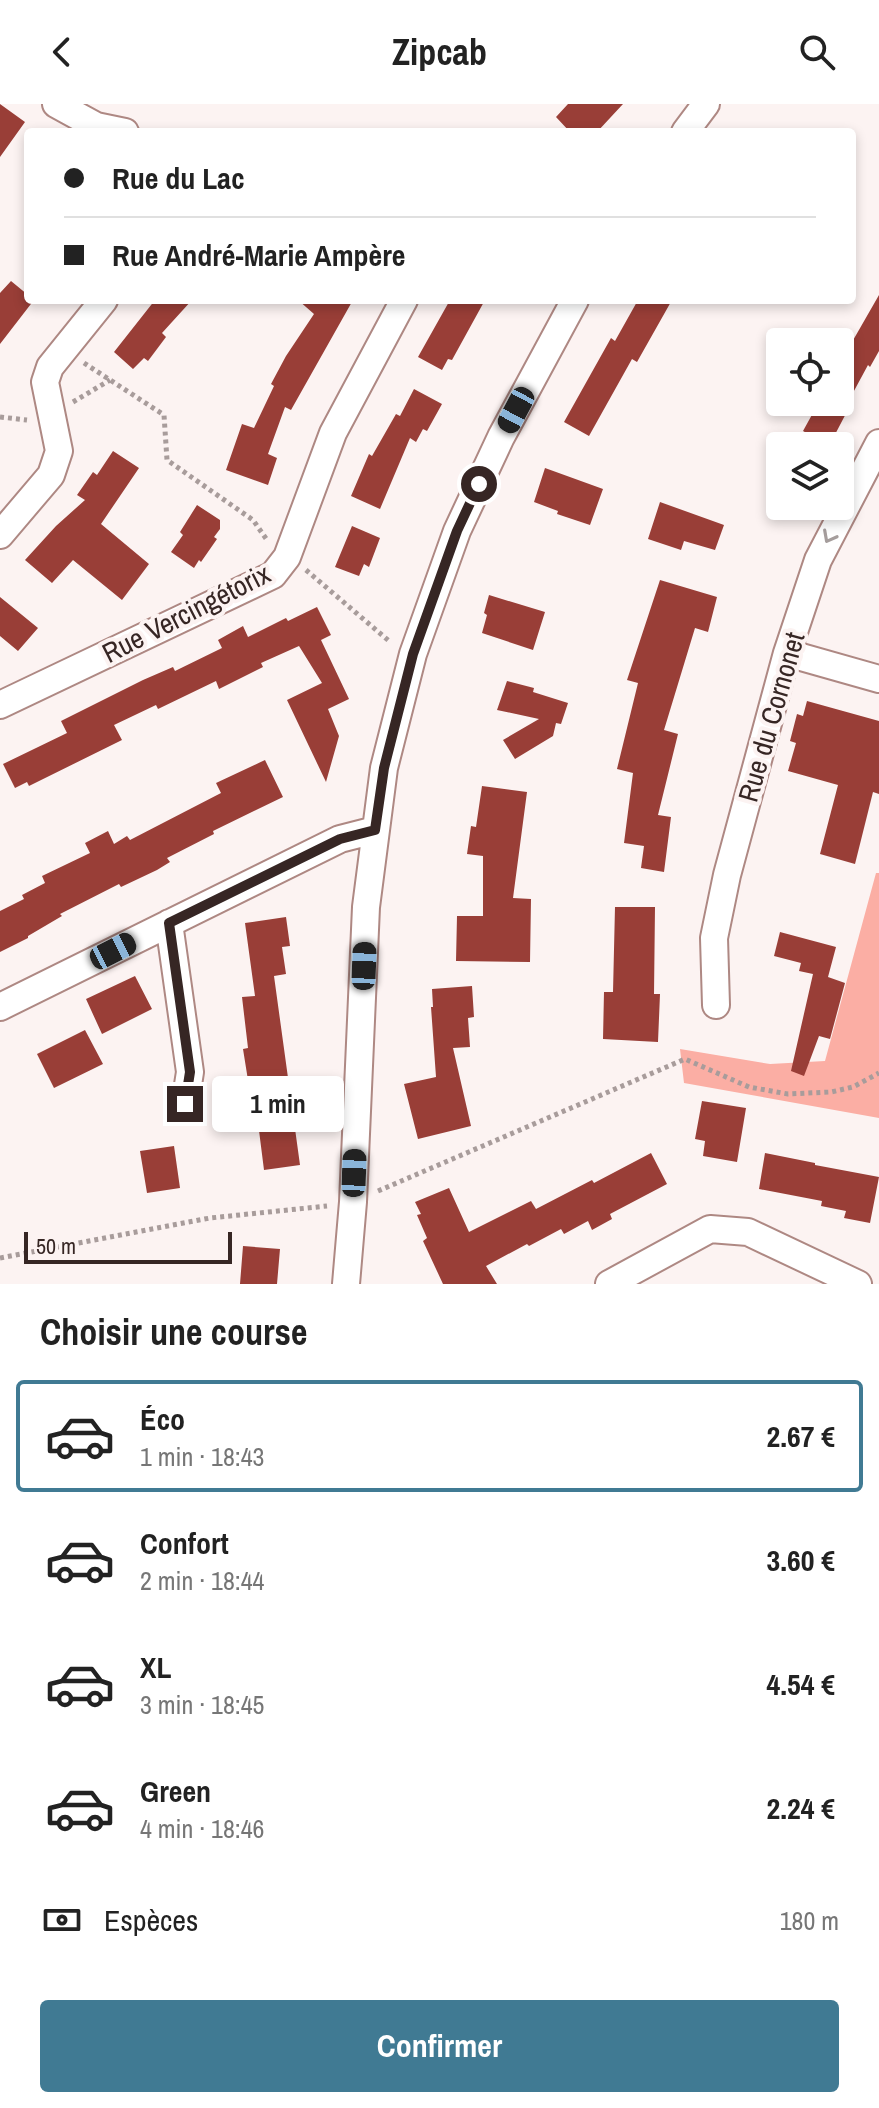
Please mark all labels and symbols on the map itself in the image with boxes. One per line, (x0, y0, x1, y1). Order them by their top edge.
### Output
car (494, 383, 538, 437)
route start (461, 466, 497, 502)
one-way arrow (824, 529, 839, 543)
street label: Rue Vercingétorix (95, 554, 277, 672)
street label: Rue du Cornonet (729, 628, 813, 806)
car (86, 929, 140, 973)
car (351, 942, 377, 990)
callout: 1 min (213, 1076, 345, 1132)
route end (167, 1086, 203, 1122)
car (341, 1149, 367, 1197)
scale bar (24, 1228, 232, 1264)

